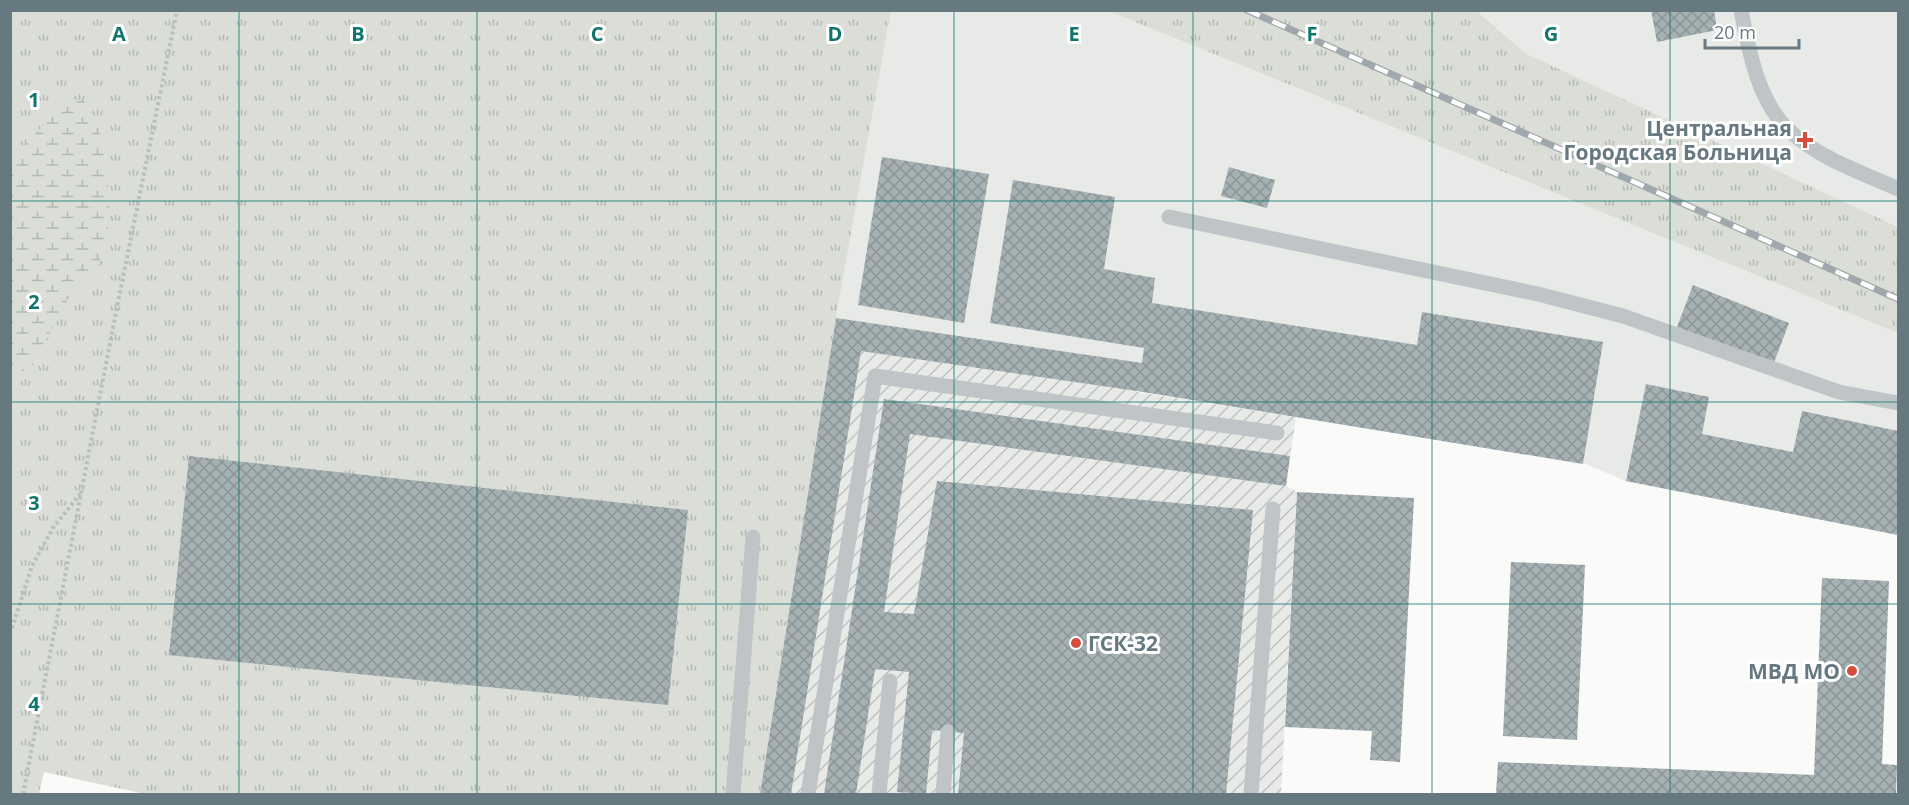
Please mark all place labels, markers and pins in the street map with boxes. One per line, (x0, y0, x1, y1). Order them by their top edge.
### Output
place label: Центральная Городская Больница (1564, 114, 1792, 166)
marker: Центральная Городская Больница (1796, 131, 1814, 149)
place label: ГСК-32 (1088, 629, 1158, 657)
marker: ГСК-32 (1069, 636, 1083, 650)
place label: МВД МО (1748, 657, 1840, 685)
marker: МВД МО (1845, 664, 1859, 678)

